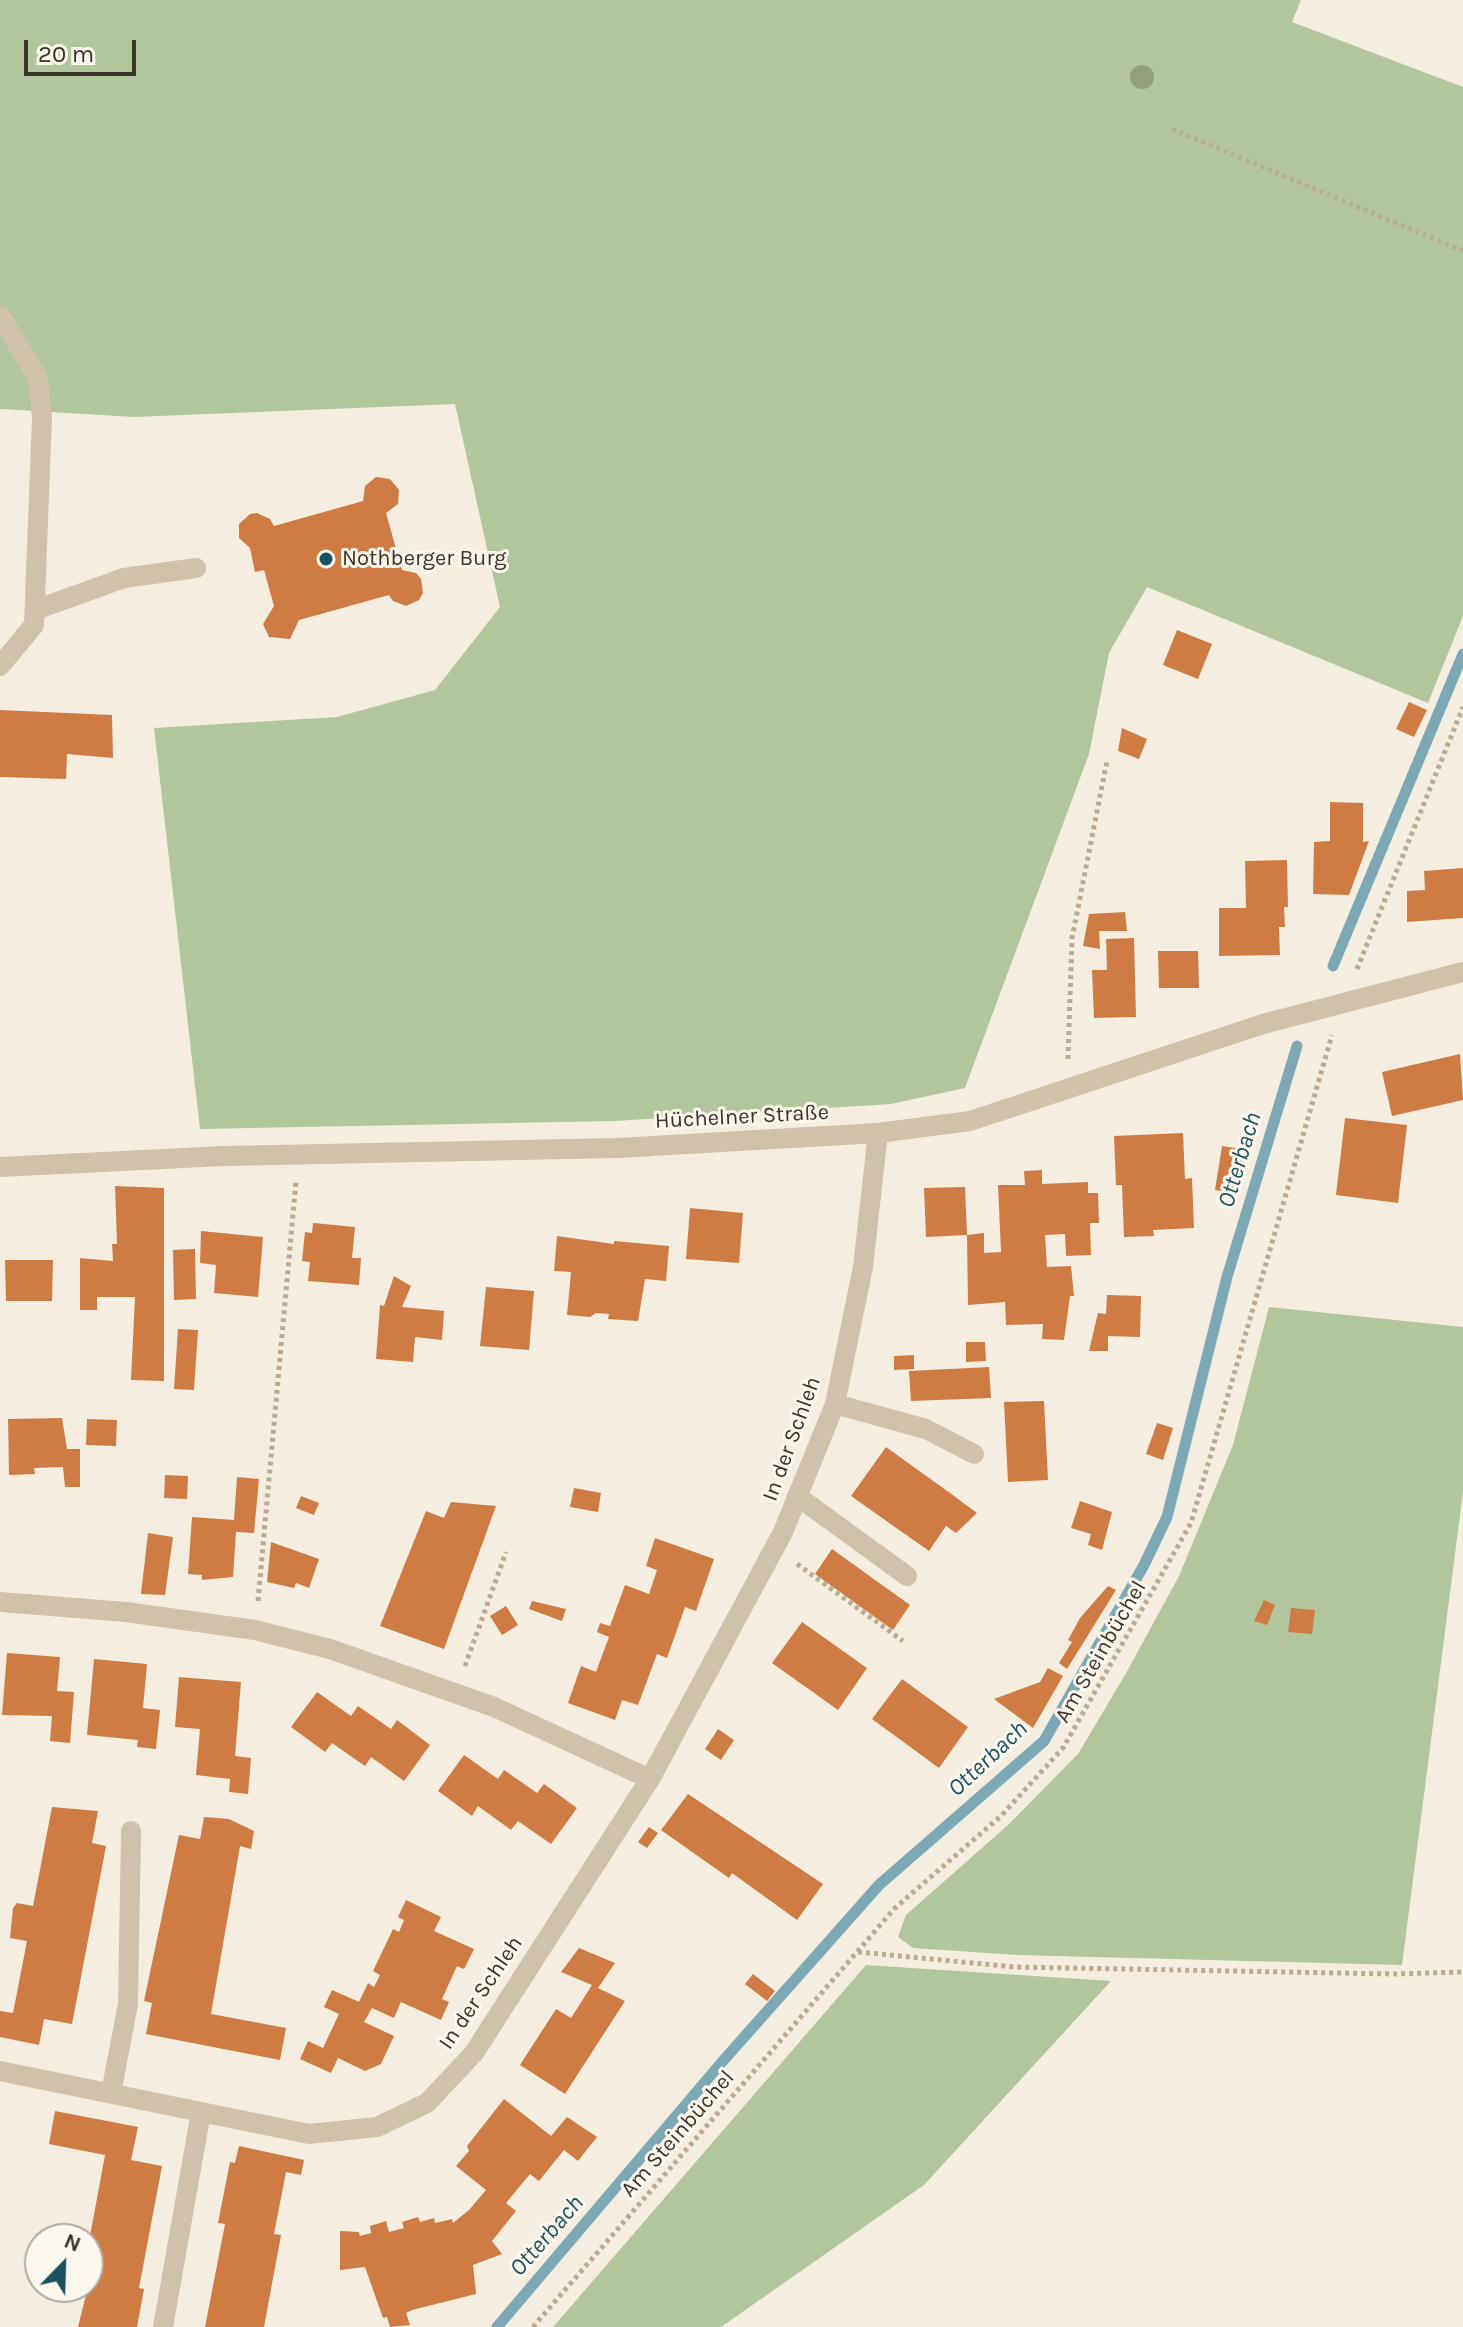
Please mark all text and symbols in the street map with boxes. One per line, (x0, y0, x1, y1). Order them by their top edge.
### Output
scale bar (28, 24, 140, 74)
text: 20 m (38, 40, 94, 68)
place label: Nothberger Burg (342, 546, 506, 572)
marker: Nothberger Burg (317, 550, 335, 568)
street label: Hüchelner Straße (654, 1099, 830, 1135)
water label: Otterbach (1212, 1109, 1268, 1211)
street label: In der Schleh (757, 1373, 827, 1505)
street label: Am Steinbüchel (1050, 1576, 1152, 1728)
water label: Otterbach (942, 1715, 1034, 1803)
street label: In der Schleh (433, 1931, 529, 2055)
street label: Am Steinbüchel (616, 2065, 740, 2203)
water label: Otterbach (504, 2189, 590, 2283)
north arrow (24, 2223, 104, 2303)
text: N (60, 2228, 85, 2258)

